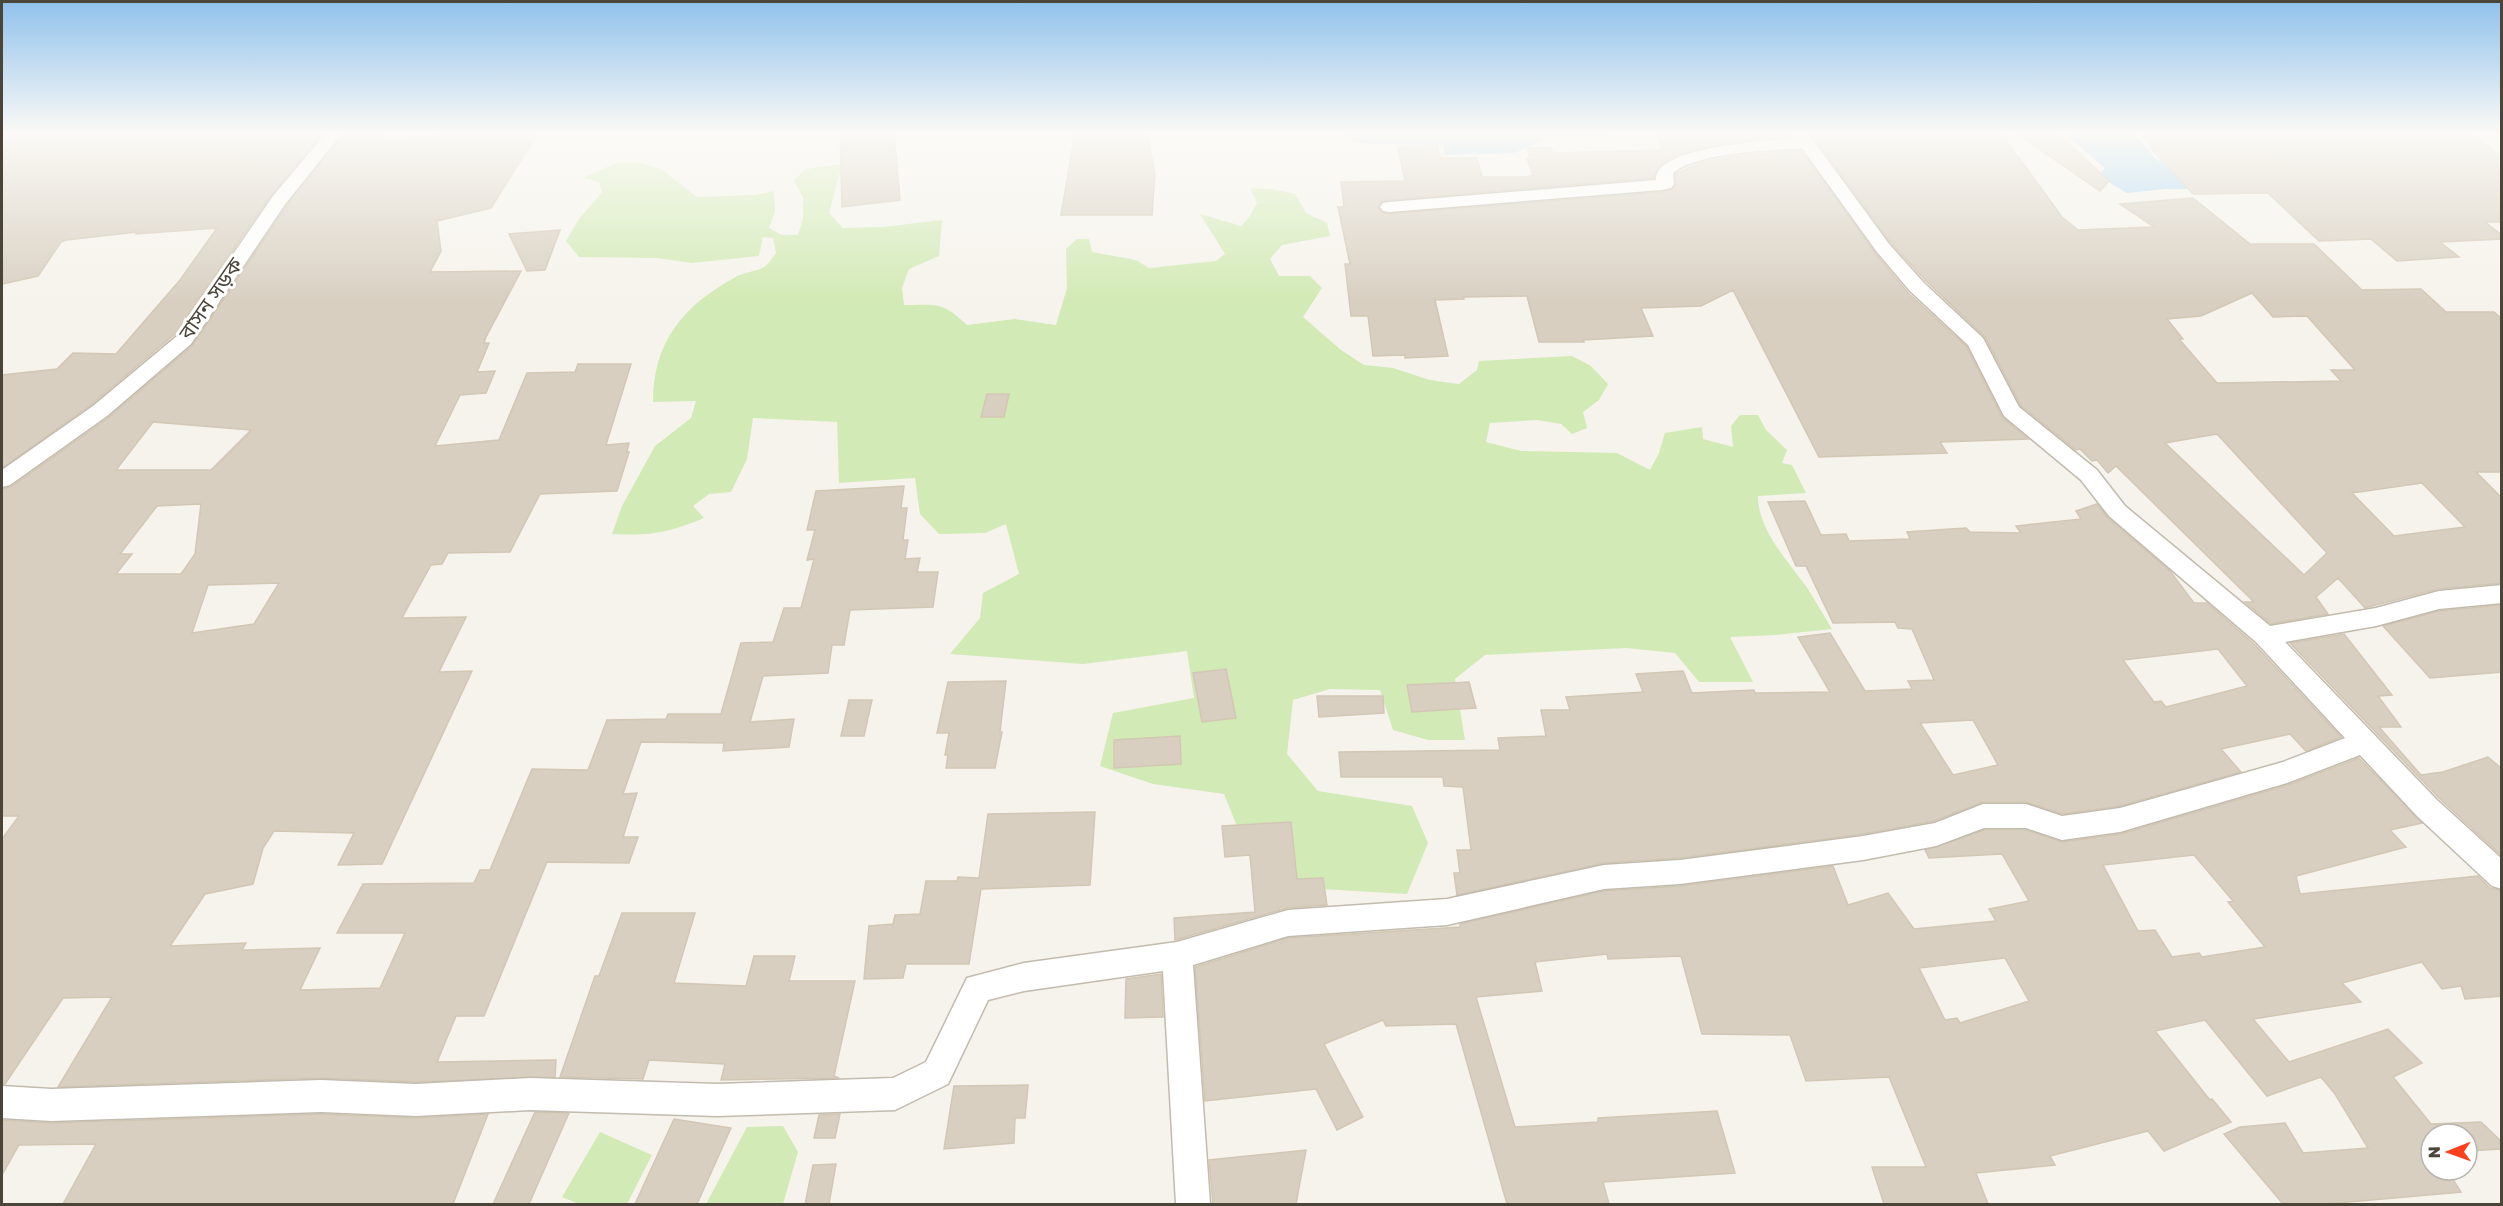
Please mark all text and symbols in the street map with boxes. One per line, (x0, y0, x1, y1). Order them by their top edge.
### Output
street label: বাসন সড়ক (172, 252, 248, 345)
north arrow (2419, 1122, 2479, 1182)
text: N (2424, 1146, 2444, 1159)

